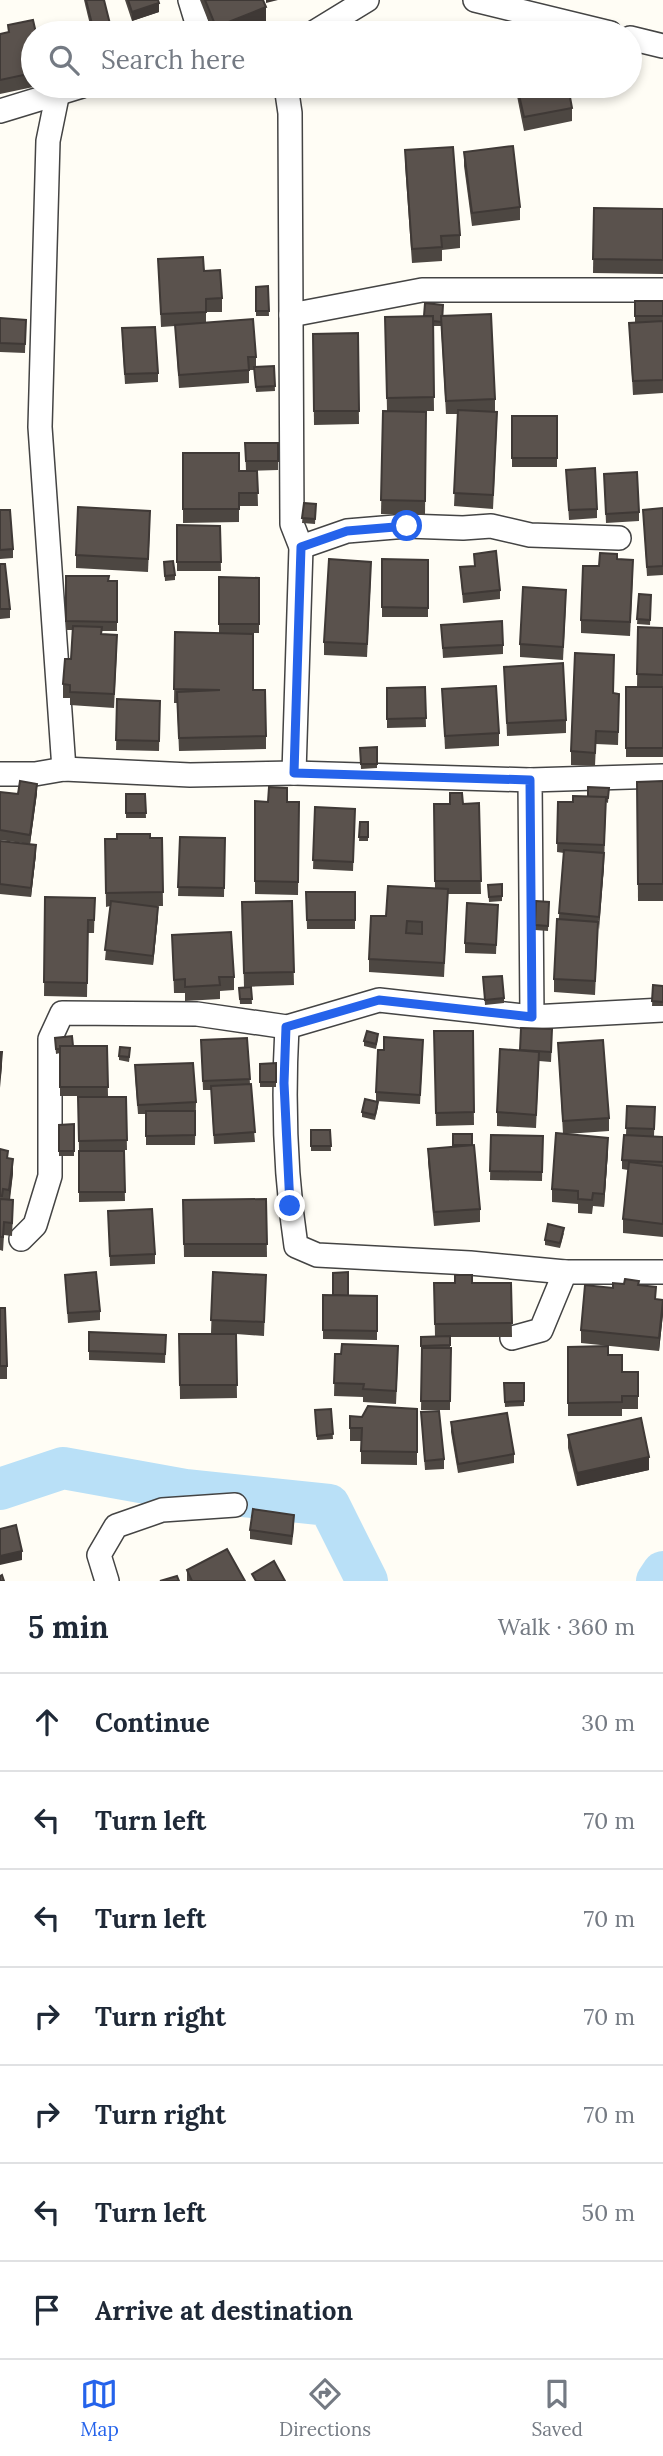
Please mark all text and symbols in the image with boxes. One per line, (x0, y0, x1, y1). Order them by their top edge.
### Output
search box (21, 21, 642, 98)
icon: search (45, 41, 83, 79)
text: Search here (101, 43, 245, 76)
route start (391, 510, 422, 541)
route end (274, 1190, 305, 1221)
text: 5 min (28, 1608, 109, 1646)
text: Walk · 360 m (498, 1612, 635, 1641)
icon: ahead (28, 1703, 66, 1741)
text: Continue (95, 1706, 210, 1739)
text: 30 m (581, 1708, 635, 1737)
icon: left (28, 1801, 66, 1839)
text: Turn left (95, 1804, 206, 1837)
text: 70 m (584, 1806, 635, 1835)
icon: left (28, 1899, 66, 1937)
text: Turn left (95, 1902, 206, 1935)
text: 70 m (584, 1904, 635, 1933)
icon: right (28, 1997, 66, 2035)
text: Turn right (95, 2000, 226, 2033)
text: 70 m (584, 2002, 635, 2031)
icon: right (28, 2095, 66, 2133)
text: Turn right (95, 2098, 226, 2131)
text: 70 m (584, 2100, 635, 2129)
icon: left (28, 2193, 66, 2231)
text: Turn left (95, 2196, 206, 2229)
text: 50 m (582, 2198, 635, 2227)
icon: arrive (28, 2291, 66, 2329)
text: Arrive at destination (95, 2294, 353, 2327)
tab: Map (80, 2375, 119, 2441)
tab: Directions (279, 2375, 371, 2441)
tab: Saved (531, 2375, 583, 2441)

